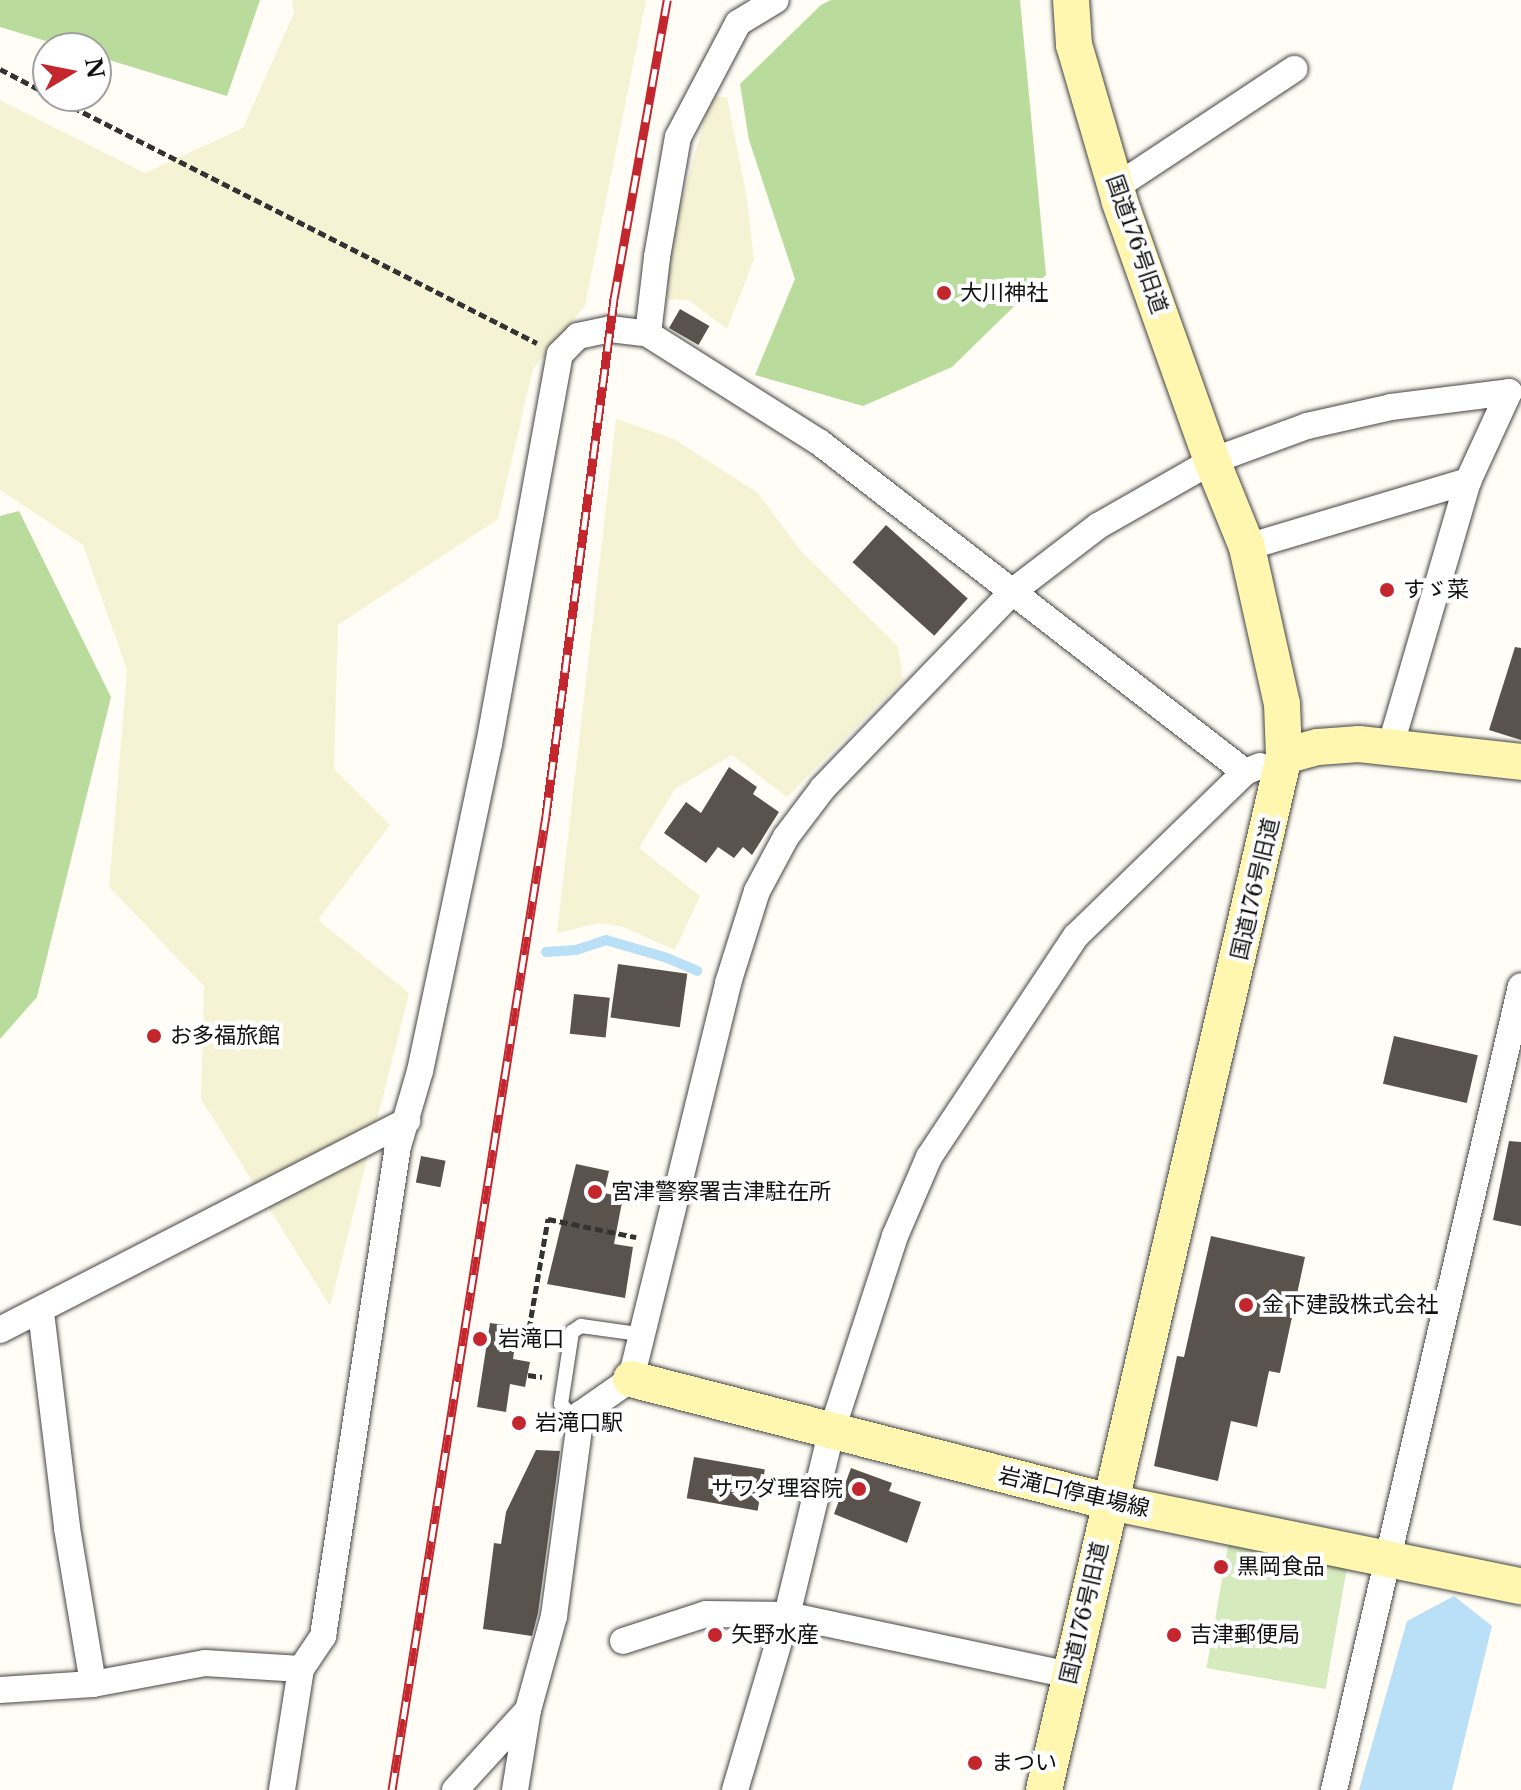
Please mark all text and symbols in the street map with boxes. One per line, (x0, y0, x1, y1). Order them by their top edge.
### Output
north arrow (32, 32, 112, 112)
text: N (79, 56, 109, 81)
street label: 国道176号旧道 (1101, 171, 1173, 317)
place label: 大川神社 (960, 280, 1048, 306)
marker: 大川神社 (935, 284, 953, 302)
place label: すゞ菜 (1403, 577, 1469, 603)
marker: すゞ菜 (1378, 581, 1396, 599)
street label: 国道176号旧道 (1226, 815, 1284, 963)
place label: お多福旅館 (170, 1023, 280, 1049)
marker: お多福旅館 (145, 1027, 163, 1045)
place label: 宮津警察署吉津駐在所 (611, 1179, 831, 1205)
marker: 宮津警察署吉津駐在所 (586, 1183, 604, 1201)
place label: 金下建設株式会社 (1262, 1292, 1438, 1318)
marker: 金下建設株式会社 (1237, 1296, 1255, 1314)
place label: 岩滝口 (498, 1326, 564, 1352)
marker: 岩滝口 (469, 1328, 491, 1350)
place label: 岩滝口駅 (535, 1410, 623, 1436)
marker: 岩滝口駅 (510, 1414, 528, 1432)
street label: 岩滝口停車場線 (996, 1462, 1152, 1522)
place label: サワダ理容院 (711, 1476, 843, 1502)
marker: サワダ理容院 (850, 1480, 868, 1498)
street label: 国道176号旧道 (1055, 1539, 1113, 1687)
place label: 黒岡食品 (1237, 1554, 1325, 1580)
marker: 黒岡食品 (1212, 1558, 1230, 1576)
place label: 矢野水産 (731, 1622, 819, 1648)
place label: 吉津郵便局 (1190, 1622, 1300, 1648)
marker: 矢野水産 (706, 1626, 724, 1644)
marker: 吉津郵便局 (1165, 1626, 1183, 1644)
place label: まつい (991, 1750, 1057, 1776)
marker: まつい (966, 1754, 984, 1772)

